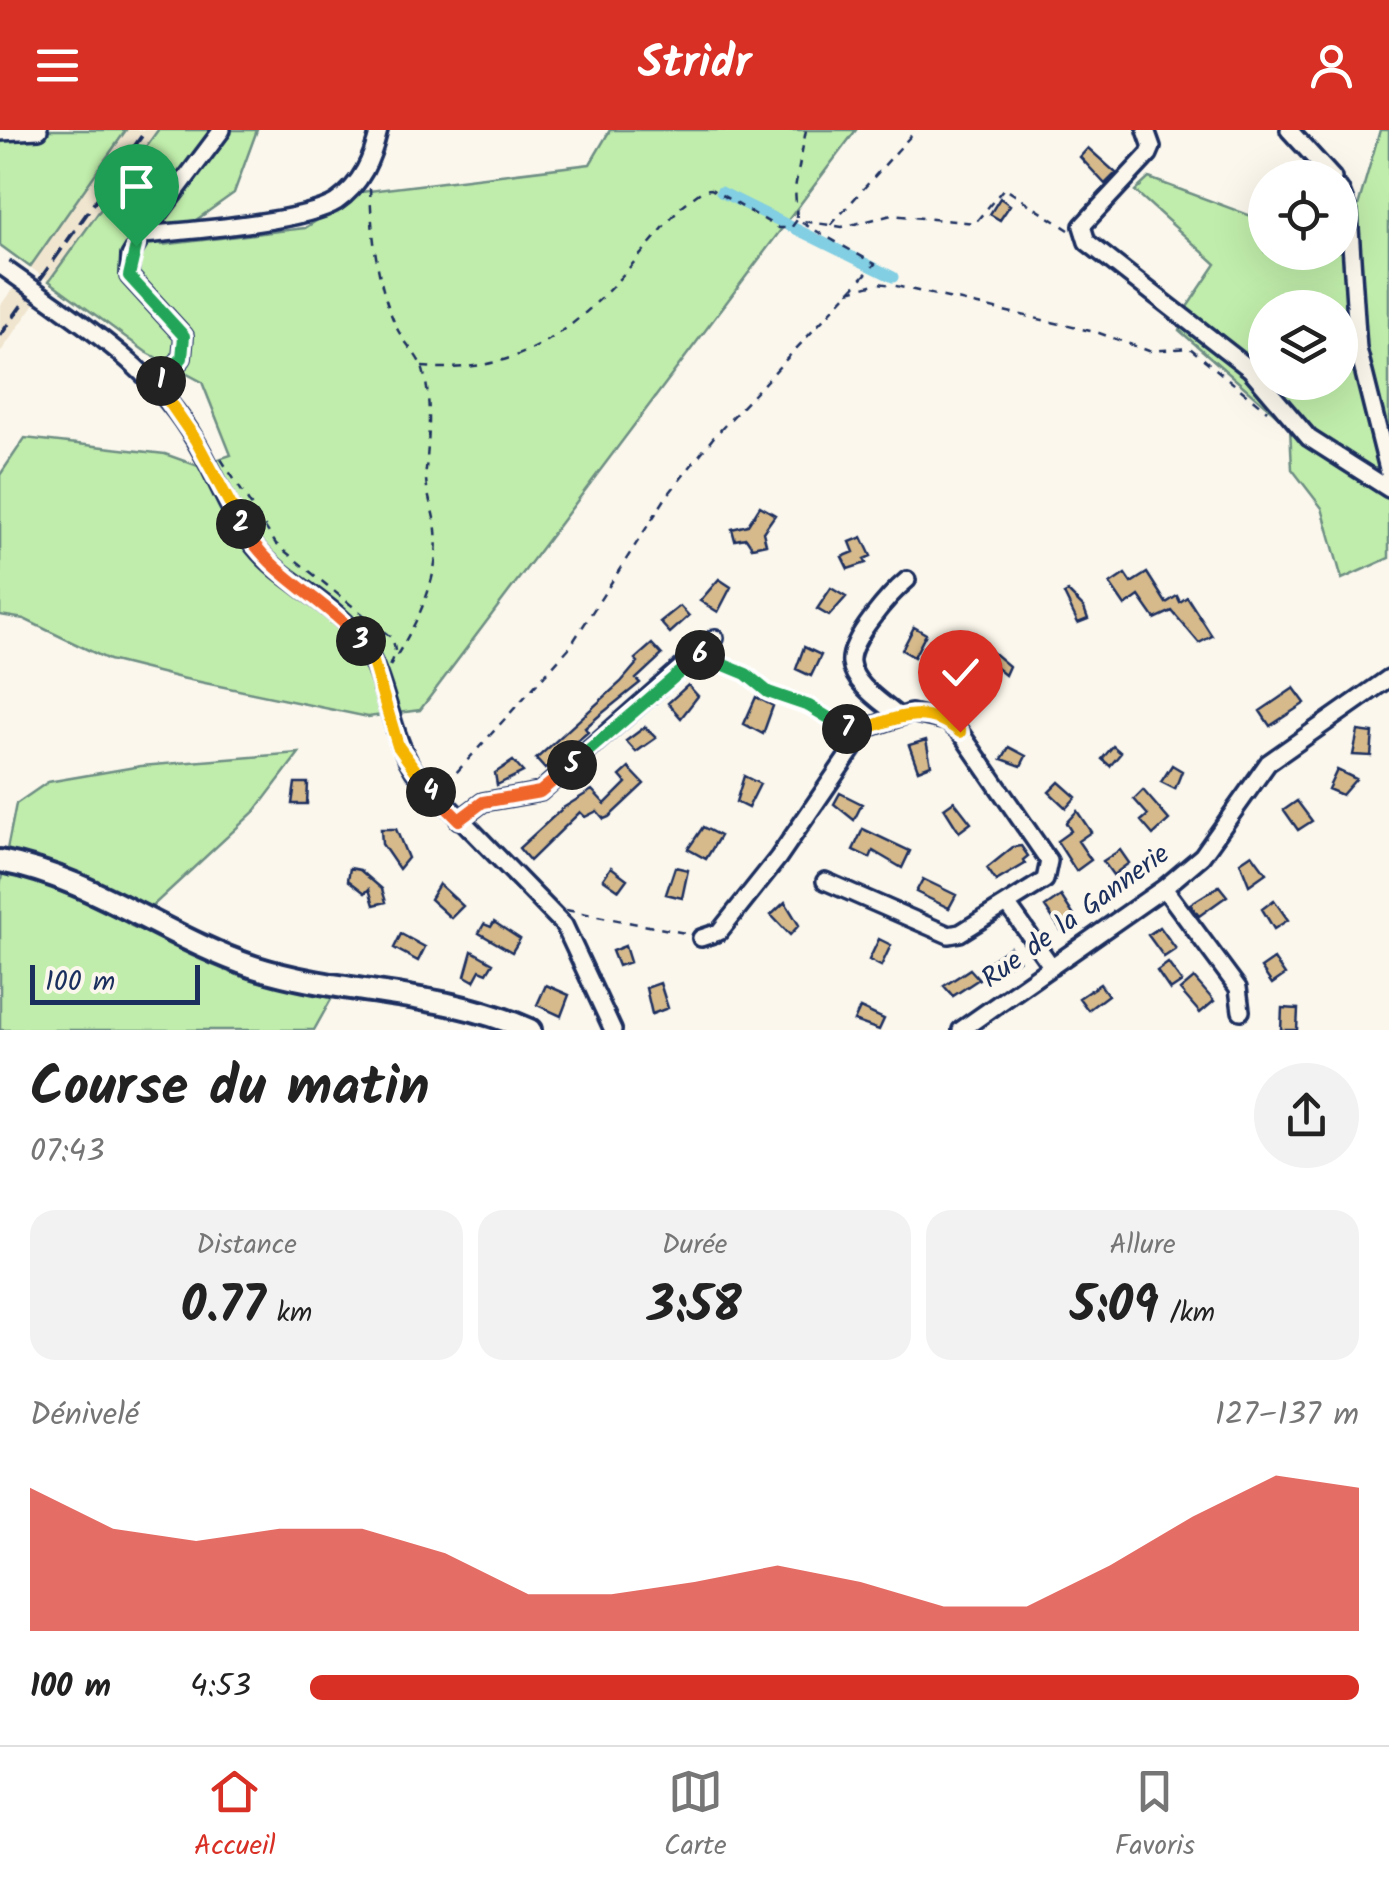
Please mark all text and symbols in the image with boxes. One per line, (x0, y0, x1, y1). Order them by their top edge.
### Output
text: Stridr (638, 29, 751, 101)
icon: menu (30, 38, 85, 93)
icon: person (1304, 38, 1359, 93)
pin (94, 144, 179, 247)
icon: arrive (109, 159, 164, 214)
map controls (1248, 160, 1358, 400)
button: locate (1248, 160, 1358, 270)
button: layers (1248, 290, 1358, 400)
pin: 1 (136, 356, 186, 406)
text: 1 (157, 358, 165, 403)
pin: 2 (216, 499, 266, 549)
text: 2 (233, 501, 249, 546)
pin: 3 (336, 616, 386, 666)
text: 3 (353, 618, 369, 663)
pin: 6 (675, 630, 725, 680)
pin (918, 630, 1003, 733)
text: 6 (692, 632, 708, 677)
icon: check (933, 645, 988, 700)
pin: 7 (822, 704, 872, 754)
text: 7 (840, 706, 854, 751)
pin: 5 (547, 740, 597, 790)
text: 5 (565, 742, 579, 787)
pin: 4 (406, 767, 456, 817)
text: 4 (423, 769, 439, 814)
street label: Rue de la Gannerie (972, 833, 1180, 1001)
scale bar (30, 960, 200, 1004)
text: 100 m (45, 960, 115, 1005)
text: Course du matin (30, 1046, 430, 1133)
button: share (1254, 1063, 1359, 1168)
text: 07:43 (30, 1127, 105, 1178)
text: Distance (196, 1223, 297, 1268)
text: Durée (662, 1223, 727, 1268)
text: Allure (1109, 1223, 1176, 1268)
text: 0.77 (181, 1268, 266, 1348)
text: 3:58 (647, 1268, 742, 1348)
text: 5:09 (1070, 1268, 1159, 1348)
text: km (266, 1291, 312, 1336)
text: /km (1159, 1291, 1215, 1336)
text: Dénivelé (30, 1390, 139, 1441)
text: 127–137 m (1215, 1390, 1359, 1441)
text: 100 m (30, 1662, 111, 1713)
text: 4:53 (190, 1662, 251, 1713)
tab: Accueil (194, 1764, 276, 1869)
tab: Carte (664, 1764, 727, 1869)
tab: Favoris (1115, 1764, 1195, 1869)

